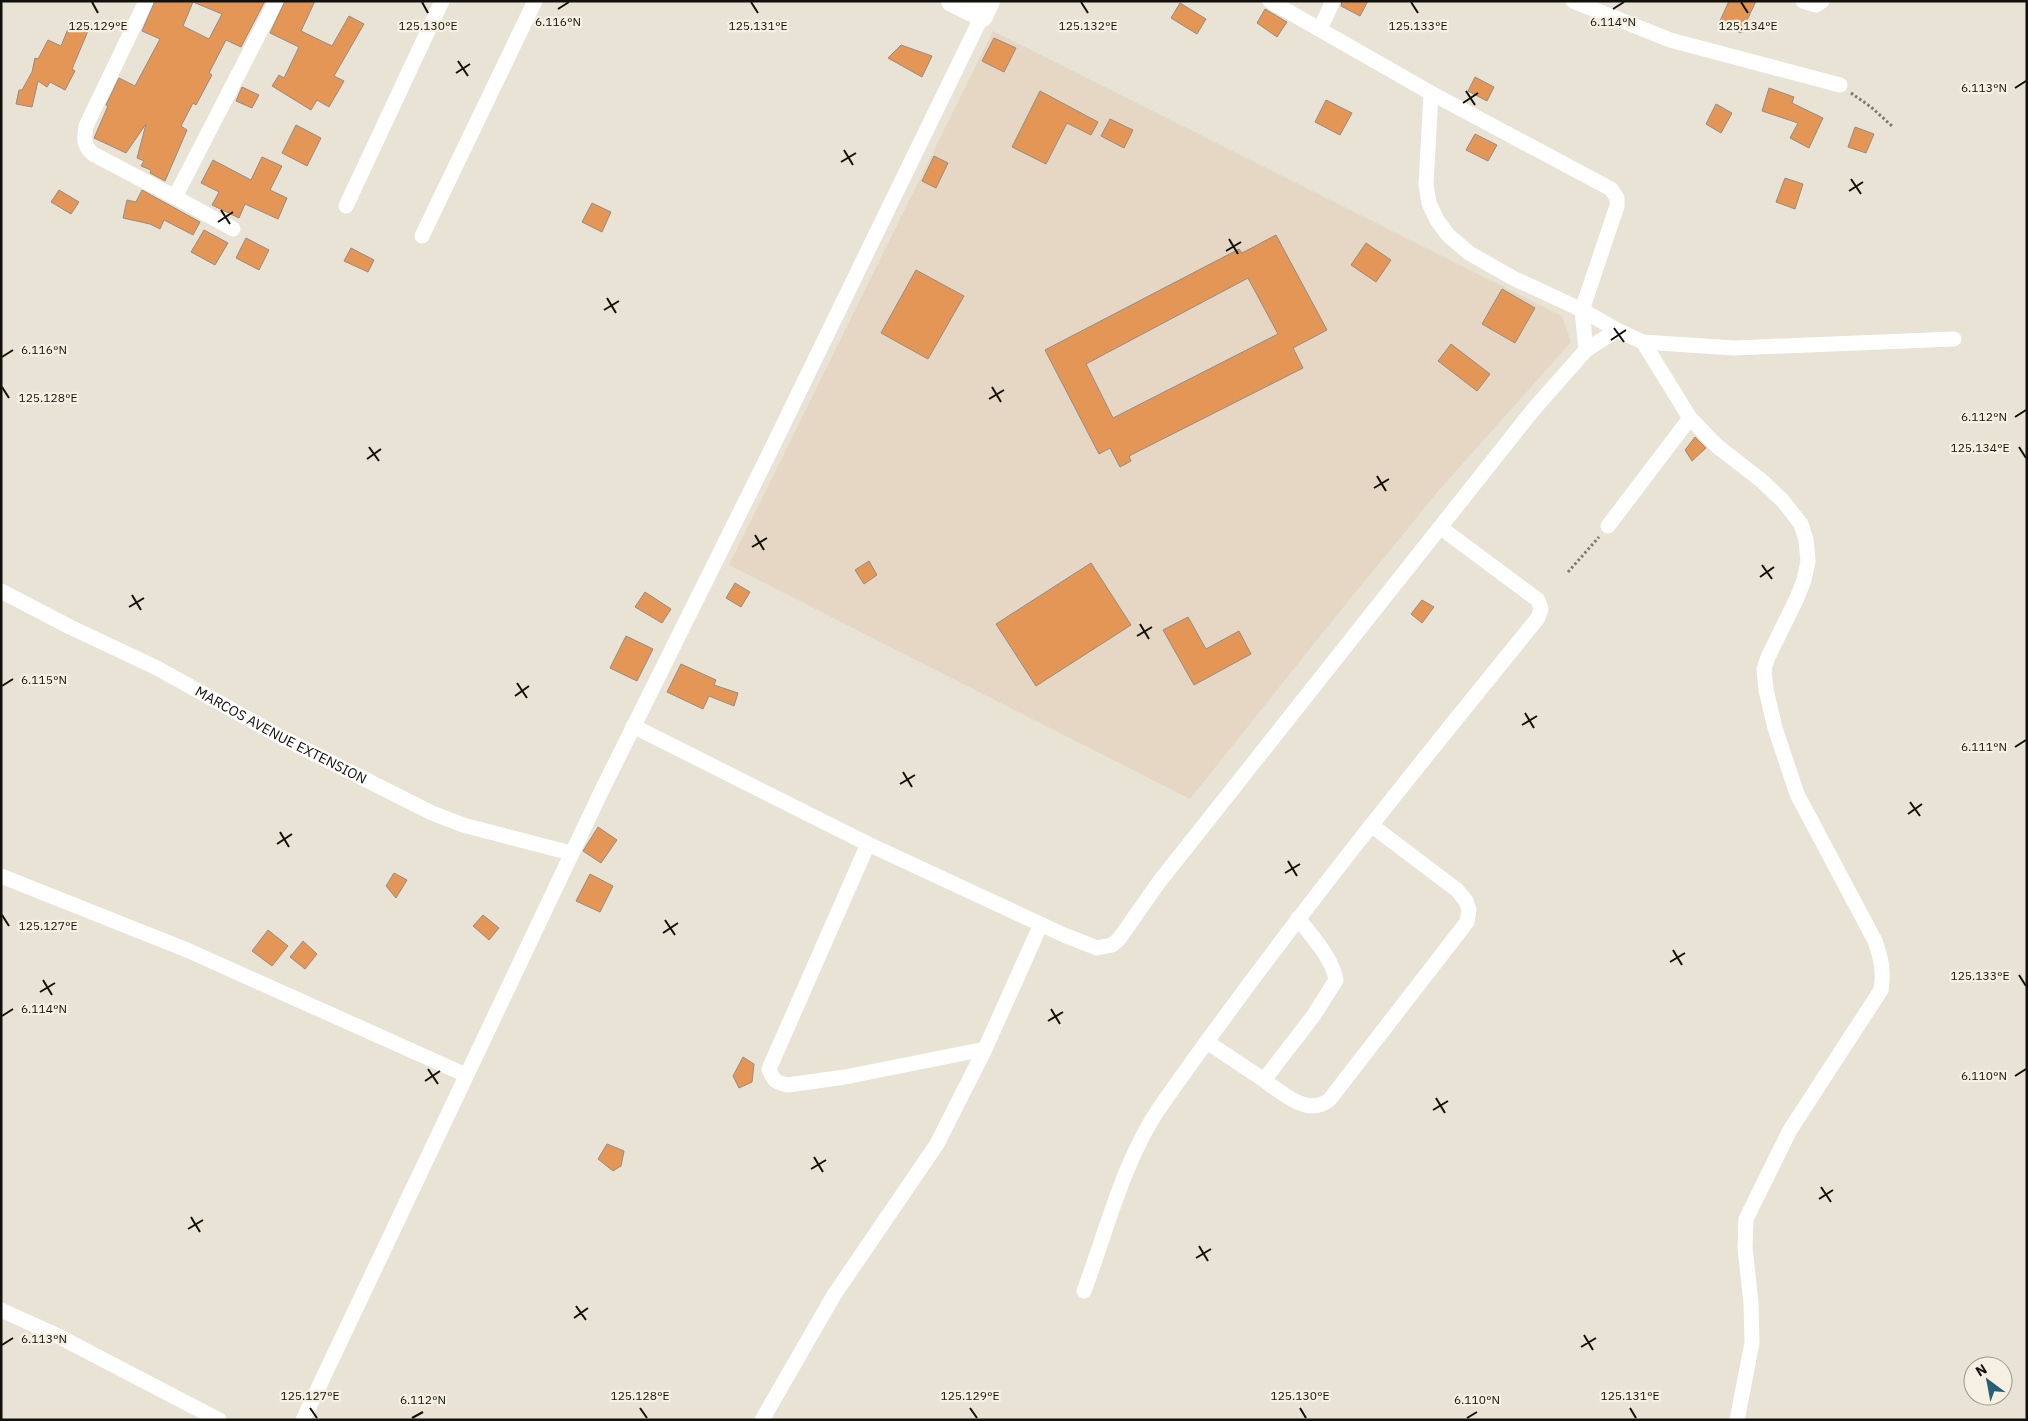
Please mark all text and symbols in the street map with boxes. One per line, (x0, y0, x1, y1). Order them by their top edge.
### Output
text: 6.116°N (535, 14, 581, 29)
text: 6.114°N (1590, 14, 1636, 29)
text: 125.129°E (68, 18, 128, 33)
text: 125.130°E (398, 18, 458, 33)
text: 125.131°E (728, 18, 788, 33)
text: 125.132°E (1058, 18, 1118, 33)
text: 125.133°E (1388, 18, 1448, 33)
text: 125.134°E (1718, 18, 1778, 33)
text: 6.113°N (1961, 80, 2007, 95)
text: 6.116°N (21, 342, 67, 357)
text: 125.128°E (18, 390, 78, 405)
text: 6.112°N (1961, 409, 2007, 424)
text: 125.134°E (1950, 440, 2010, 455)
text: 6.115°N (21, 672, 67, 687)
street label: MARCOS AVENUE EXTENSION (192, 682, 370, 788)
text: 6.111°N (1961, 739, 2007, 754)
text: 125.127°E (18, 918, 78, 933)
text: 125.133°E (1950, 968, 2010, 983)
text: 6.114°N (21, 1001, 67, 1016)
text: 6.110°N (1961, 1068, 2007, 1083)
text: 6.113°N (21, 1331, 67, 1346)
north arrow (1963, 1356, 2013, 1406)
text: N (1972, 1360, 1990, 1380)
text: 125.127°E (280, 1388, 340, 1403)
text: 125.128°E (610, 1388, 670, 1403)
text: 125.129°E (940, 1388, 1000, 1403)
text: 125.130°E (1270, 1388, 1330, 1403)
text: 125.131°E (1600, 1388, 1660, 1403)
text: 6.112°N (400, 1392, 446, 1407)
text: 6.110°N (1454, 1392, 1500, 1407)

